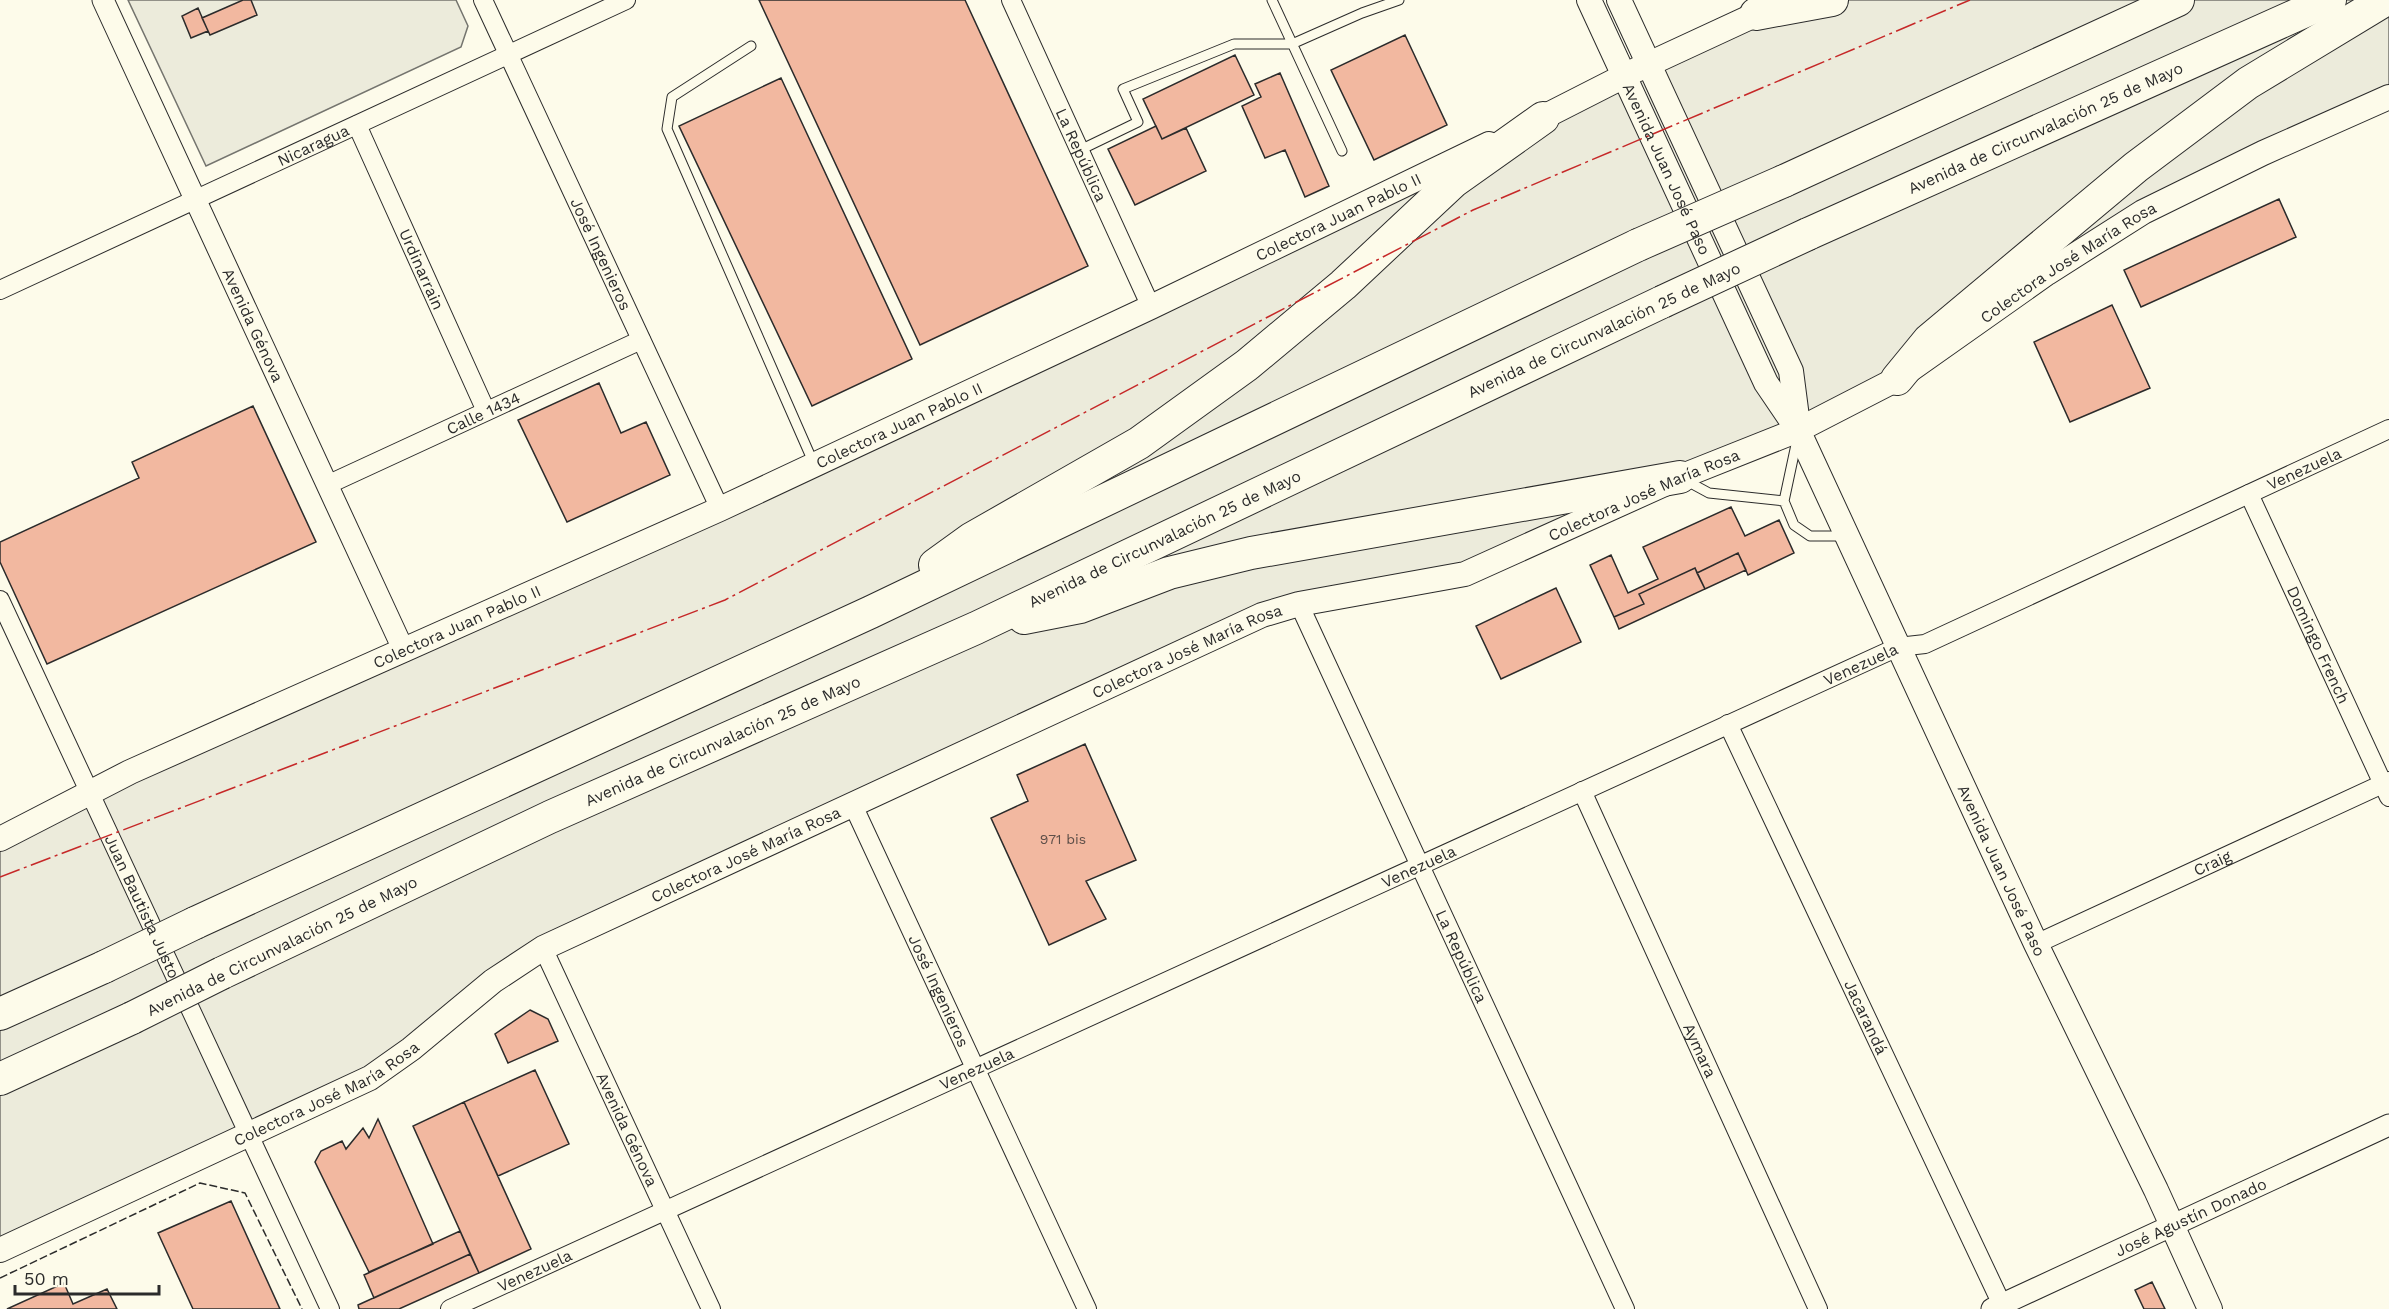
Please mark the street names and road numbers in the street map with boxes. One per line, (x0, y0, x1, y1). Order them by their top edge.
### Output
street label: Avenida de Circunvalación 25 de Mayo (1905, 58, 2186, 197)
street label: Avenida Juan José Paso (1619, 80, 1715, 258)
street label: La República (1052, 105, 1111, 204)
street label: Nicaragua (274, 120, 352, 170)
street label: Colectora Juan Pablo II (1252, 169, 1424, 265)
street label: José Ingenieros (567, 195, 635, 313)
street label: Colectora José María Rosa (1976, 198, 2159, 327)
street label: Urdinarrain (395, 226, 448, 313)
street label: Avenida de Circunvalación 25 de Mayo (1465, 258, 1743, 402)
street label: Avenida Génova (219, 265, 288, 385)
street label: Colectora Juan Pablo II (813, 378, 985, 472)
street label: Calle 1434 (443, 388, 523, 438)
street label: Venezuela (2264, 443, 2344, 494)
street label: Colectora José María Rosa (1545, 445, 1742, 545)
street label: Avenida de Circunvalación 25 de Mayo (1025, 466, 1304, 611)
street label: Colectora Juan Pablo II (370, 581, 544, 672)
street label: Domingo French (2283, 583, 2354, 707)
street label: Colectora José María Rosa (1089, 600, 1284, 702)
street label: Venezuela (1820, 639, 1901, 689)
street label: Avenida de Circunvalación 25 de Mayo (582, 671, 863, 810)
street label: Avenida Juan José Paso (1954, 781, 2050, 959)
street label: Colectora José María Rosa (648, 802, 844, 906)
street label: Juan Bautista Justo (101, 832, 184, 981)
street label: Venezuela (1378, 841, 1459, 891)
street label: Craig (2190, 846, 2234, 880)
street label: Avenida de Circunvalación 25 de Mayo (144, 872, 420, 1020)
street label: La República (1432, 907, 1492, 1006)
street label: José Ingenieros (905, 932, 973, 1050)
street label: Jacarandá (1841, 977, 1892, 1057)
street label: Aymara (1680, 1020, 1721, 1081)
street label: Colectora José María Rosa (230, 1037, 423, 1150)
street label: Venezuela (936, 1043, 1017, 1093)
street label: Avenida Génova (593, 1069, 662, 1189)
street label: José Agustín Donado (2112, 1174, 2269, 1260)
street label: Venezuela (494, 1245, 575, 1296)

